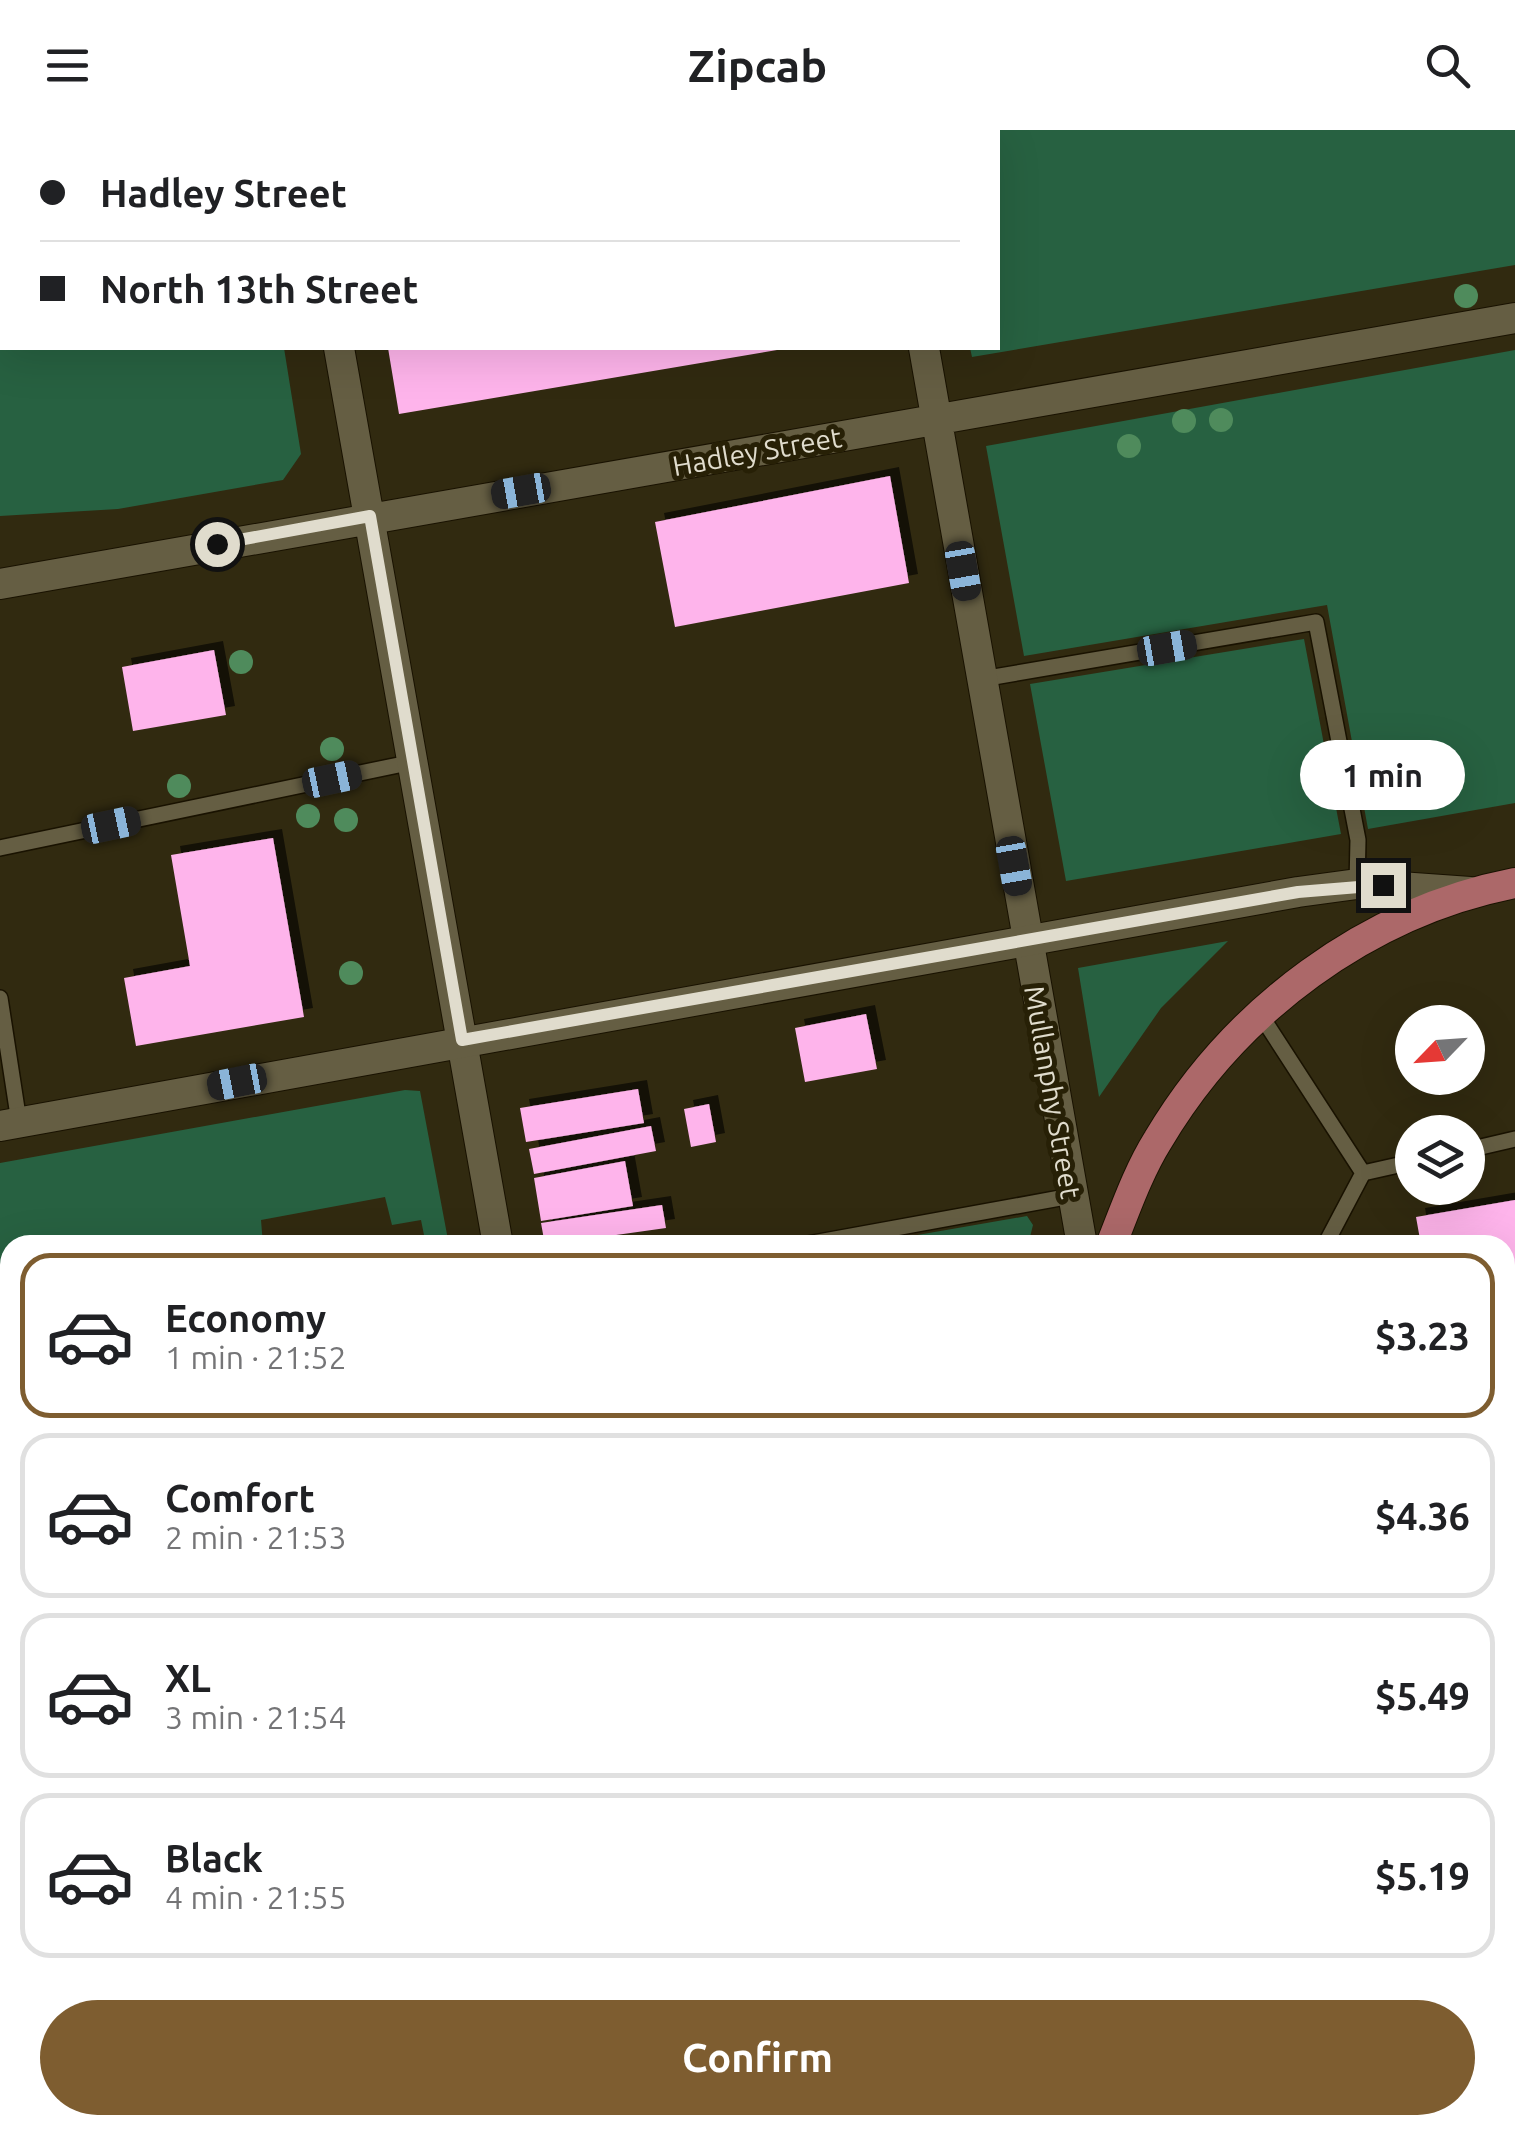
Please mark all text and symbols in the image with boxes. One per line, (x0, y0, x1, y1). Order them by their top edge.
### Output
icon: menu (40, 38, 95, 93)
icon: search (1420, 38, 1475, 93)
text: Zipcab (688, 40, 827, 91)
text: Hadley Street (100, 172, 347, 214)
text: North 13th Street (100, 268, 418, 310)
street label: Hadley Street (670, 421, 844, 481)
car (489, 471, 553, 511)
route start (195, 522, 240, 567)
car (943, 539, 983, 603)
car (1135, 628, 1199, 668)
callout: 1 min (1300, 740, 1466, 810)
text: 1 min (1342, 757, 1423, 793)
car (300, 758, 364, 800)
car (79, 804, 143, 846)
car (994, 834, 1034, 898)
route end (1361, 863, 1406, 908)
street label: Mullanphy Street (1019, 983, 1087, 1201)
north arrow (1395, 1005, 1485, 1095)
map controls (1395, 1005, 1485, 1205)
car (205, 1062, 269, 1102)
button: layers (1395, 1115, 1485, 1205)
icon: car (45, 1291, 135, 1381)
text: Economy (165, 1297, 326, 1339)
text: $3.23 (1375, 1315, 1470, 1357)
text: 1 min · 21:52 (165, 1339, 347, 1375)
icon: car (45, 1471, 135, 1561)
text: Comfort (165, 1477, 315, 1519)
text: $4.36 (1375, 1495, 1470, 1537)
text: 2 min · 21:53 (165, 1519, 347, 1555)
icon: car (45, 1651, 135, 1741)
text: XL (165, 1657, 211, 1699)
text: $5.49 (1375, 1675, 1470, 1717)
text: 3 min · 21:54 (165, 1699, 347, 1735)
icon: car (45, 1831, 135, 1921)
text: Black (165, 1837, 263, 1879)
text: $5.19 (1375, 1855, 1470, 1897)
text: 4 min · 21:55 (165, 1879, 347, 1915)
button: Confirm (40, 2000, 1475, 2115)

